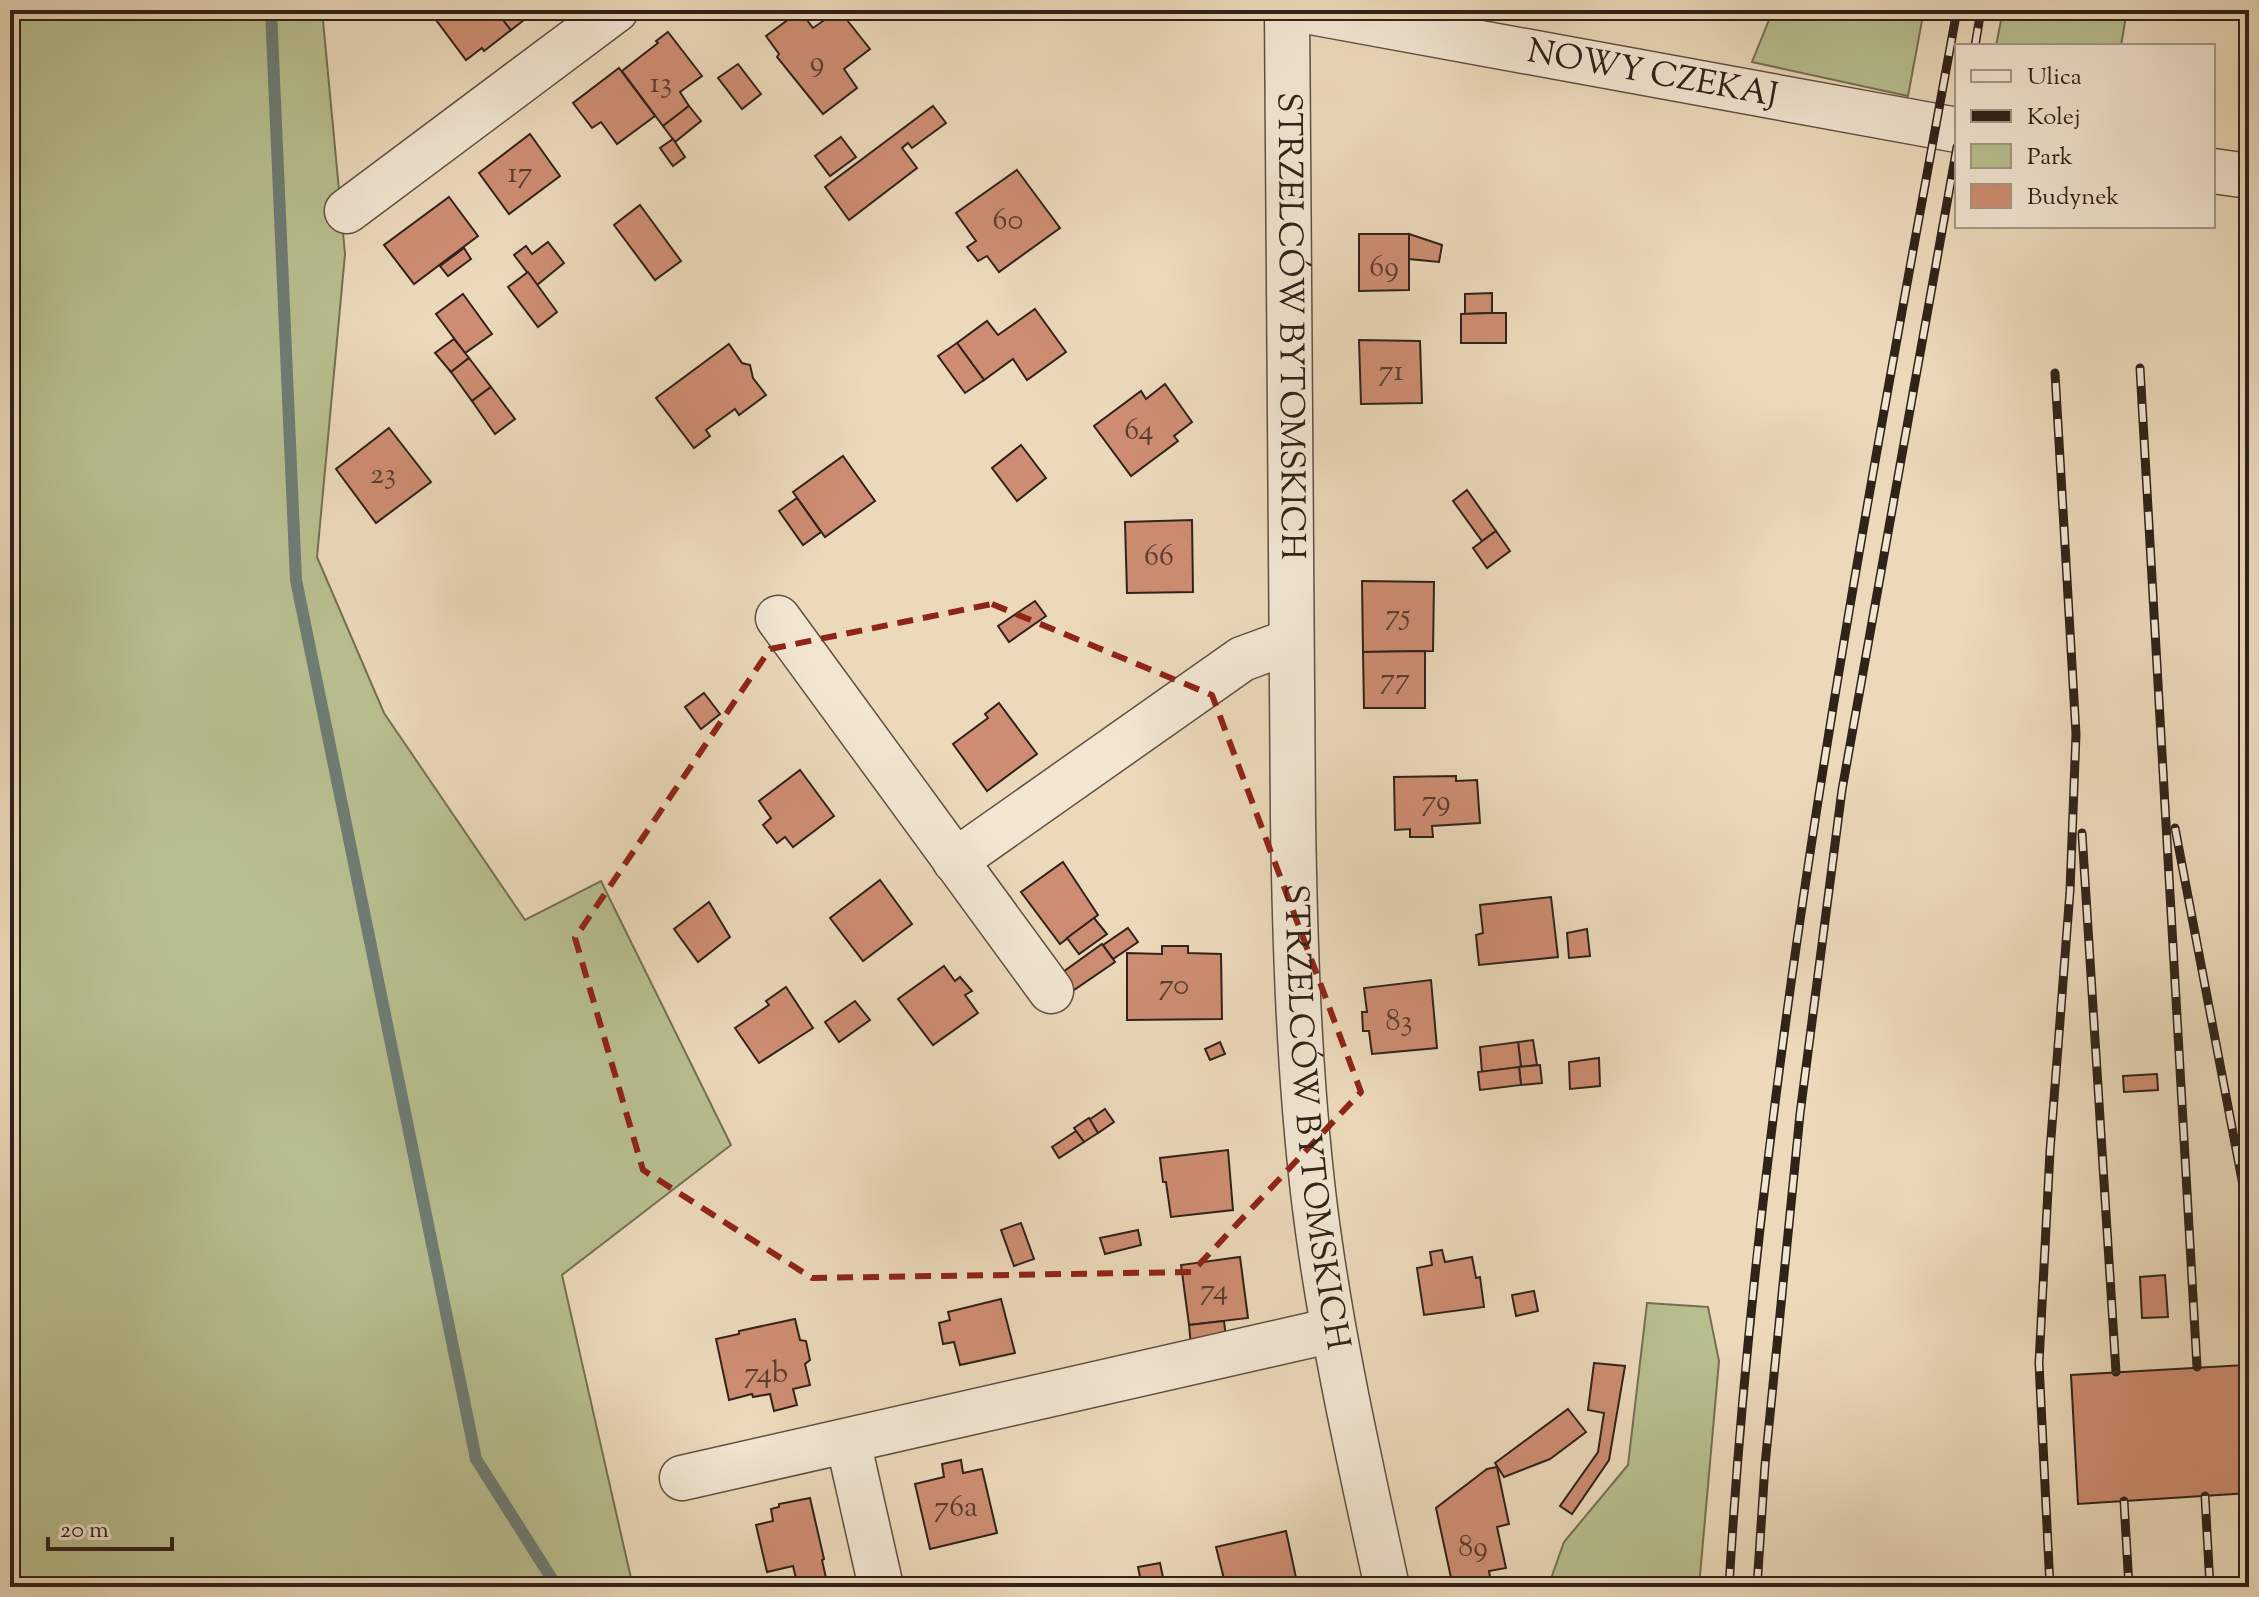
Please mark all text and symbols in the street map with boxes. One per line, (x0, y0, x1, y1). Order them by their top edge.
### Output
street label: NOWY CZEKAJ (1523, 27, 1781, 121)
house number: 9 (810, 42, 824, 85)
legend (1955, 44, 2215, 228)
text: Ulica (2027, 61, 2082, 95)
house number: 13 (650, 63, 672, 106)
street label: STRZELCÓW BYTOMSKICH (1263, 92, 1316, 560)
text: Kolej (2027, 101, 2080, 135)
text: Park (2027, 141, 2073, 175)
house number: 17 (507, 153, 533, 196)
text: Budynek (2027, 181, 2119, 215)
house number: 60 (993, 200, 1023, 243)
house number: 69 (1369, 247, 1399, 290)
house number: 71 (1378, 351, 1404, 394)
house number: 64 (1124, 410, 1154, 453)
house number: 23 (370, 454, 396, 497)
house number: 66 (1144, 536, 1174, 579)
house number: 75 (1385, 595, 1411, 638)
house number: 77 (1380, 659, 1410, 702)
house number: 79 (1421, 781, 1451, 824)
street label: STRZELCÓW BYTOMSKICH (1270, 883, 1361, 1354)
house number: 70 (1159, 965, 1189, 1008)
house number: 83 (1385, 1001, 1413, 1044)
house number: 74 (1200, 1270, 1228, 1313)
house number: 74b (744, 1353, 788, 1396)
house number: 76a (934, 1487, 978, 1530)
scale bar (48, 1501, 172, 1551)
text: 20 m (60, 1514, 109, 1548)
house number: 89 (1458, 1527, 1488, 1570)

